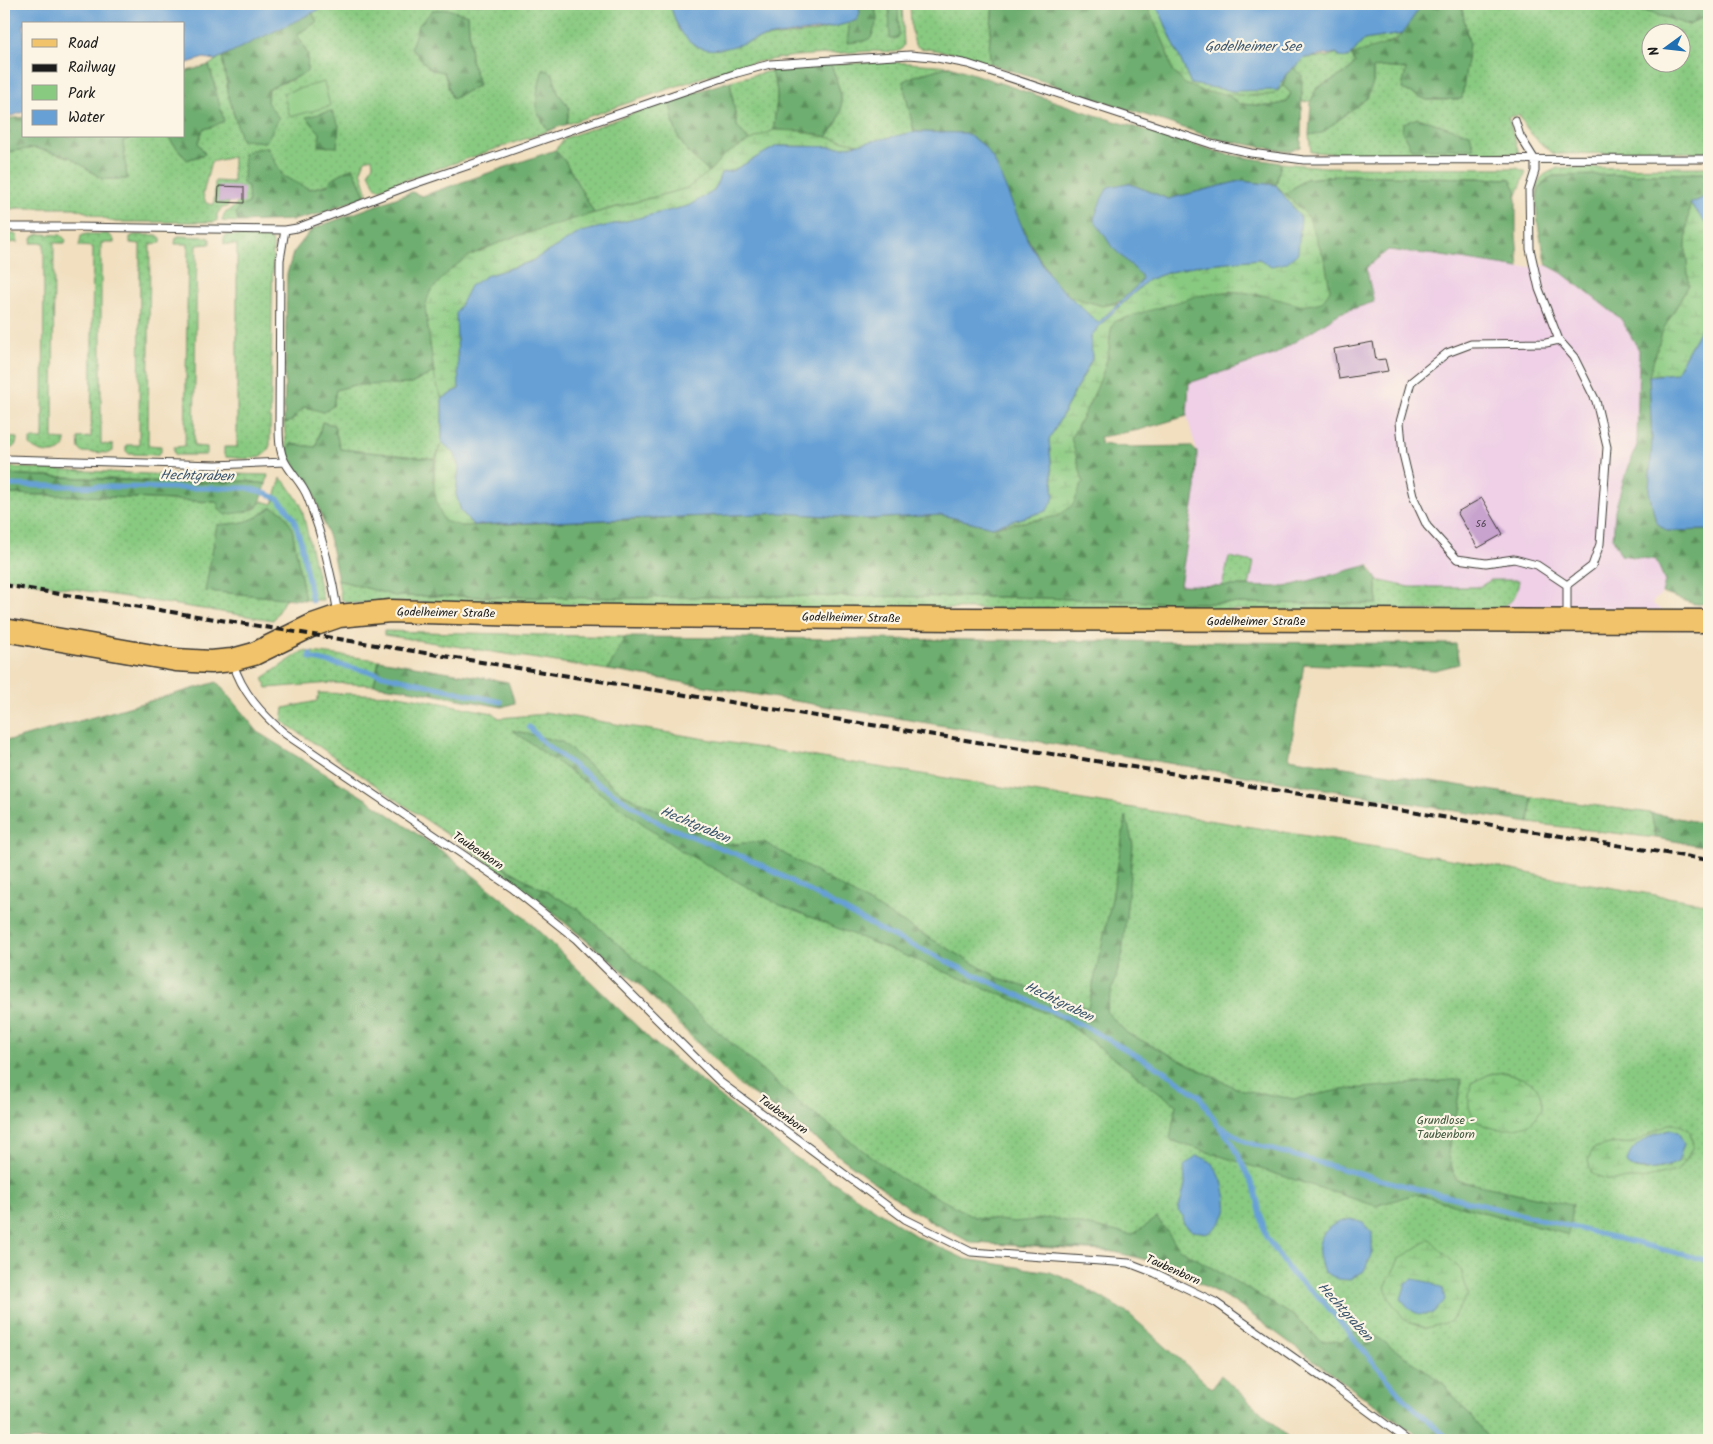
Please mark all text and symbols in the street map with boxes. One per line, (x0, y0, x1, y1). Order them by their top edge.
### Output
legend (22, 22, 185, 138)
north arrow (1640, 22, 1690, 72)
text: Road (68, 32, 99, 56)
water label: Godelheimer See (1205, 36, 1303, 58)
text: N (1643, 44, 1666, 58)
text: Railway (68, 56, 116, 80)
text: Park (68, 82, 96, 106)
text: Water (68, 106, 105, 130)
water label: Hechtgraben (160, 464, 236, 488)
house number: 56 (1476, 516, 1486, 532)
street label: Godelheimer Straße (397, 603, 496, 623)
street label: Godelheimer Straße (802, 608, 901, 628)
street label: Godelheimer Straße (1207, 612, 1306, 631)
water label: Hechtgraben (657, 800, 735, 850)
street label: Taubenborn (449, 827, 507, 875)
water label: Hechtgraben (1021, 976, 1098, 1029)
street label: Taubenborn (754, 1090, 812, 1140)
park label: Grundlose - Taubenborn (1417, 1111, 1476, 1144)
street label: Taubenborn (1143, 1250, 1203, 1290)
water label: Hechtgraben (1312, 1277, 1379, 1348)

